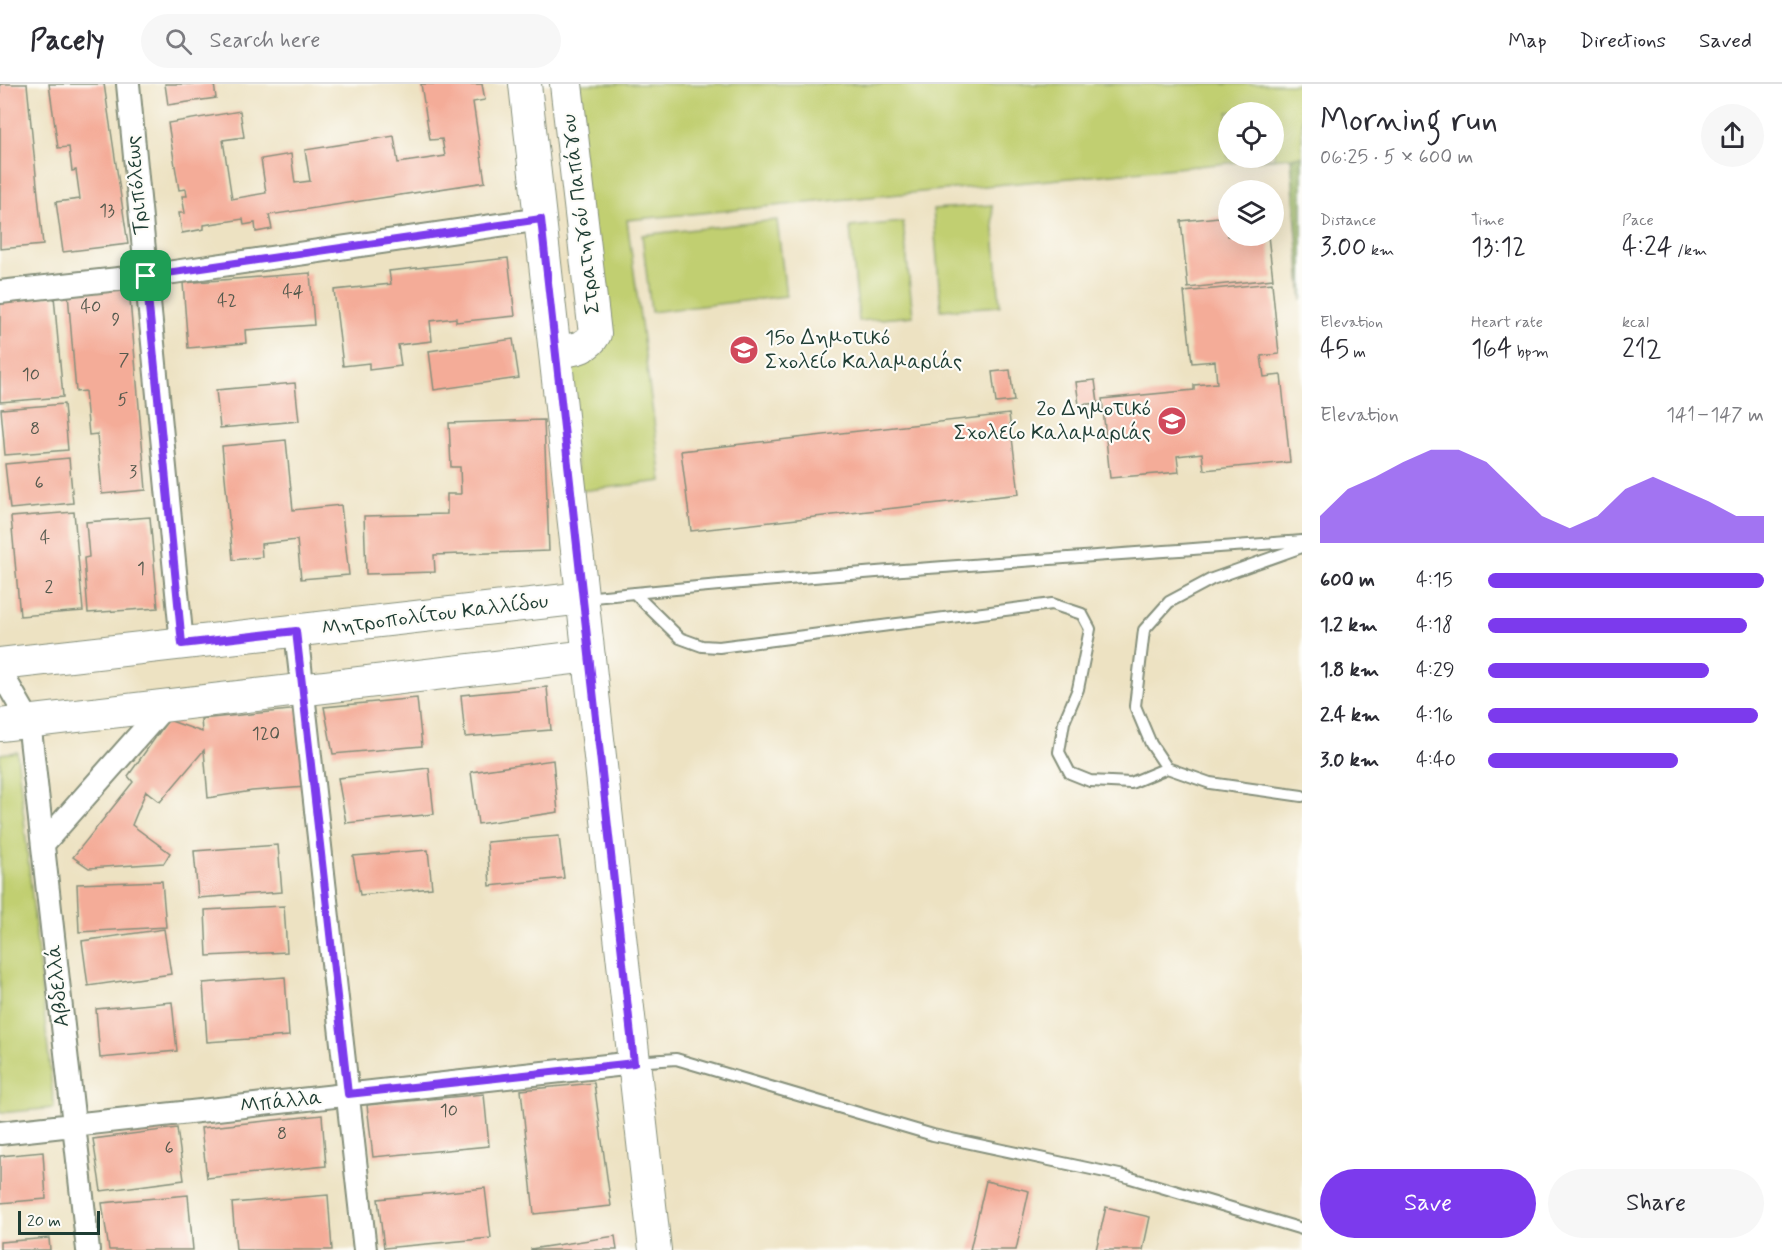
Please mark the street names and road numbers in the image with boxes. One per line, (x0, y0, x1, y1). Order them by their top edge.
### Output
street label: Στρατηγού Παπάγου (555, 112, 607, 316)
street label: Τριπόλεως (119, 134, 155, 236)
street label: Μητροπολίτου Καλλίδου (320, 587, 550, 643)
street label: Αβδελλά (40, 943, 76, 1029)
street label: Μπάλλα (239, 1084, 323, 1120)

